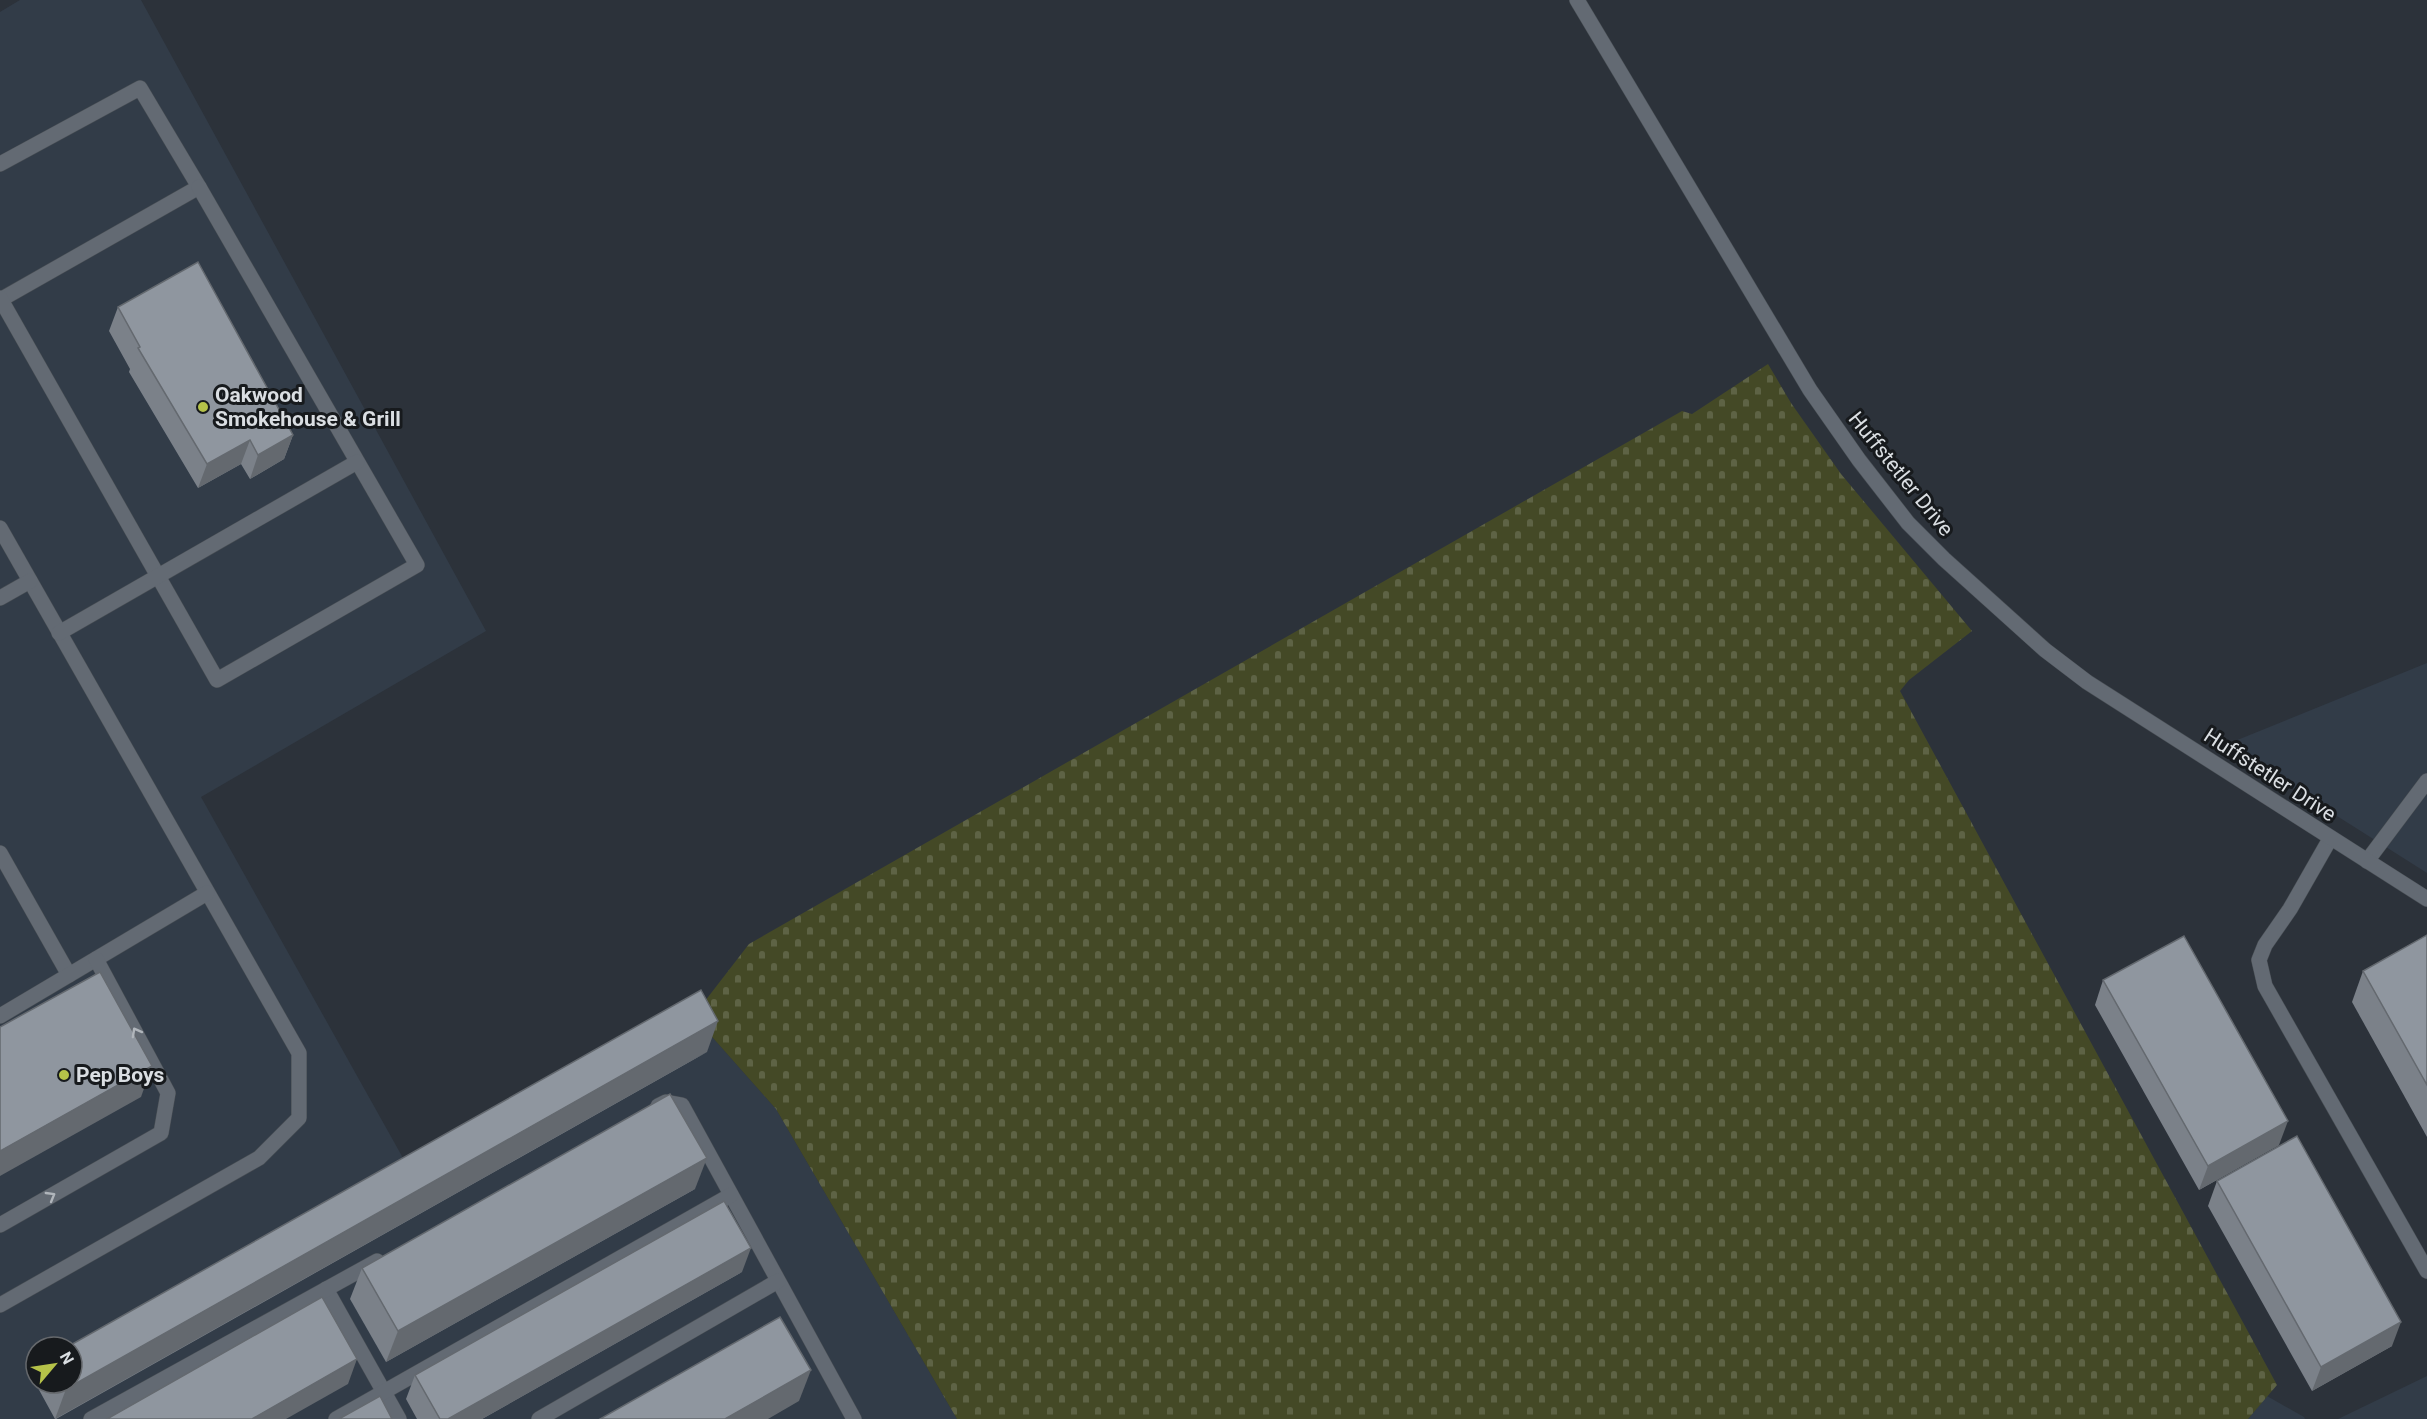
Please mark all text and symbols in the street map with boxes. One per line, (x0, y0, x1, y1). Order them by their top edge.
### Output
place label: Oakwood Smokehouse & Grill (215, 383, 401, 431)
marker: Oakwood Smokehouse & Grill (196, 400, 210, 414)
street label: Huffstetler Drive (1844, 407, 1958, 541)
street label: Huffstetler Drive (2199, 723, 2341, 827)
one-way arrow (132, 1028, 143, 1038)
place label: Pep Boys (76, 1063, 164, 1087)
marker: Pep Boys (57, 1068, 71, 1082)
one-way arrow (45, 1192, 55, 1203)
north arrow (24, 1335, 84, 1395)
text: N (56, 1348, 78, 1368)

